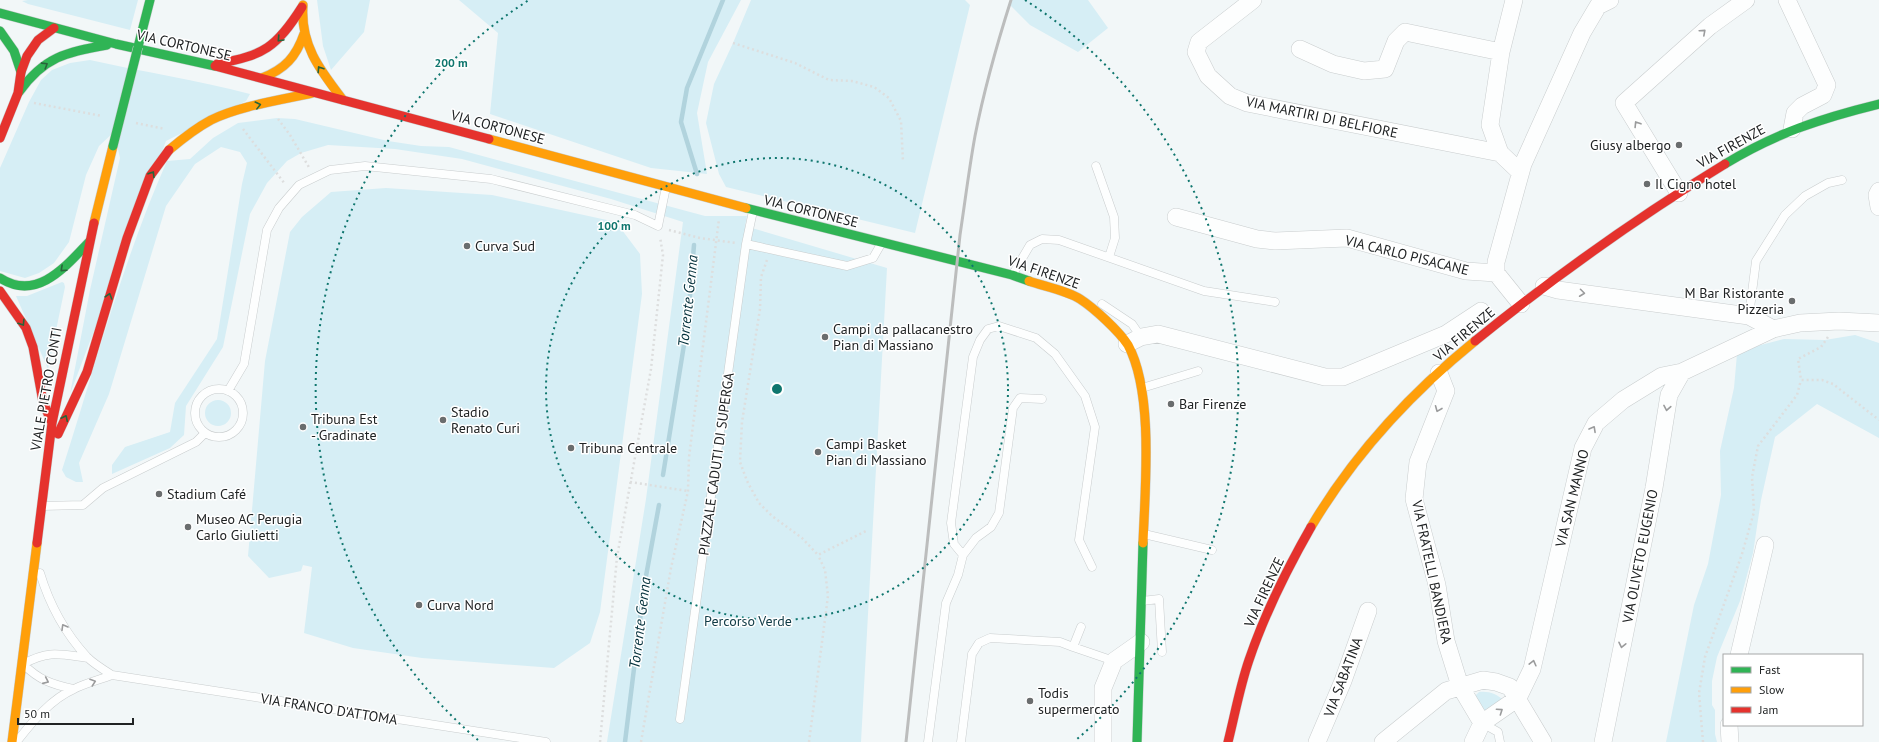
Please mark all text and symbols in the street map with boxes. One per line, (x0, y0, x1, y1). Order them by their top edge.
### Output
street label: VIA CORTONESE (134, 25, 233, 65)
one-way arrow (1698, 29, 1706, 37)
one-way arrow (277, 34, 285, 42)
text: 200 m (434, 55, 468, 70)
one-way arrow (41, 62, 48, 70)
one-way arrow (317, 66, 325, 73)
street label: VIA MARTIRI DI BELFIORE (1243, 92, 1400, 142)
one-way arrow (255, 102, 261, 110)
street label: VIA CORTONESE (448, 106, 547, 148)
street label: VIA FIRENZE (1693, 120, 1768, 173)
one-way arrow (1634, 121, 1641, 128)
place label: Giusy albergo (1590, 136, 1671, 154)
marker: Giusy albergo (1674, 140, 1684, 150)
one-way arrow (147, 171, 154, 178)
place label: Il Cigno hotel (1655, 175, 1736, 193)
marker: Il Cigno hotel (1642, 179, 1652, 189)
street label: VIA CORTONESE (761, 190, 860, 231)
text: 100 m (597, 218, 631, 233)
street label: VIA CARLO PISACANE (1342, 231, 1471, 279)
place label: Curva Sud (475, 237, 535, 255)
marker: Curva Sud (462, 241, 472, 251)
street label: VIA FIRENZE (1005, 251, 1082, 293)
water label: Torrente Genna (673, 253, 702, 348)
one-way arrow (60, 265, 67, 272)
place label: M Bar Ristorante Pizzeria (1684, 284, 1784, 318)
one-way arrow (1579, 288, 1585, 297)
one-way arrow (104, 293, 113, 300)
marker: M Bar Ristorante Pizzeria (1787, 296, 1797, 306)
street label: VIA FIRENZE (1429, 303, 1499, 366)
one-way arrow (17, 319, 25, 326)
place label: Campi da pallacanestro Pian di Massiano (833, 320, 973, 354)
street label: VIALE PIETRO CONTI (26, 326, 66, 453)
marker: Campi da pallacanestro Pian di Massiano (820, 332, 830, 342)
street label: PIAZZALE CADUTI DI SUPERGA (694, 371, 738, 556)
centre of rings (770, 382, 784, 396)
place label: Bar Firenze (1179, 395, 1246, 413)
marker: Bar Firenze (1166, 399, 1176, 409)
place label: Stadio Renato Curi (451, 403, 520, 437)
one-way arrow (1663, 405, 1672, 411)
one-way arrow (1435, 406, 1443, 413)
place label: Tribuna Est - Gradinate (311, 410, 378, 444)
one-way arrow (60, 415, 68, 422)
marker: Stadio Renato Curi (438, 415, 448, 425)
marker: Tribuna Est - Gradinate (298, 422, 308, 432)
one-way arrow (1588, 426, 1596, 433)
place label: Campi Basket Pian di Massiano (826, 435, 927, 469)
place label: Tribuna Centrale (579, 439, 677, 457)
marker: Tribuna Centrale (566, 443, 576, 453)
marker: Campi Basket Pian di Massiano (813, 447, 823, 457)
street label: VIA SAN MANNO (1551, 447, 1593, 550)
place label: Stadium Café (167, 485, 246, 503)
street label: VIA OLIVETO EUGENIO (1618, 488, 1662, 625)
marker: Stadium Café (154, 489, 164, 499)
street label: VIA FRATELLI BANDIERA (1408, 498, 1456, 646)
place label: Museo AC Perugia Carlo Giulietti (196, 510, 302, 544)
marker: Museo AC Perugia Carlo Giulietti (183, 522, 193, 532)
street label: VIA FIRENZE (1240, 554, 1288, 631)
water label: Torrente Genna (624, 575, 655, 670)
place label: Curva Nord (427, 596, 494, 614)
marker: Curva Nord (414, 600, 424, 610)
park label: Percorso Verde (704, 612, 792, 630)
one-way arrow (62, 623, 69, 631)
street label: VIA SABATINA (1319, 634, 1367, 720)
one-way arrow (1618, 642, 1626, 648)
legend (1723, 654, 1863, 726)
one-way arrow (1529, 660, 1537, 666)
text: Fast (1759, 662, 1780, 677)
one-way arrow (41, 676, 49, 684)
one-way arrow (89, 679, 96, 687)
text: Slow (1759, 682, 1784, 697)
place label: Todis supermercato (1038, 684, 1119, 718)
street label: VIA FRANCO D'ATTOMA (258, 689, 400, 729)
marker: Todis supermercato (1025, 696, 1035, 706)
scale bar (18, 700, 133, 726)
text: Jam (1758, 702, 1778, 717)
text: 50 m (24, 706, 50, 721)
one-way arrow (1495, 709, 1502, 716)

